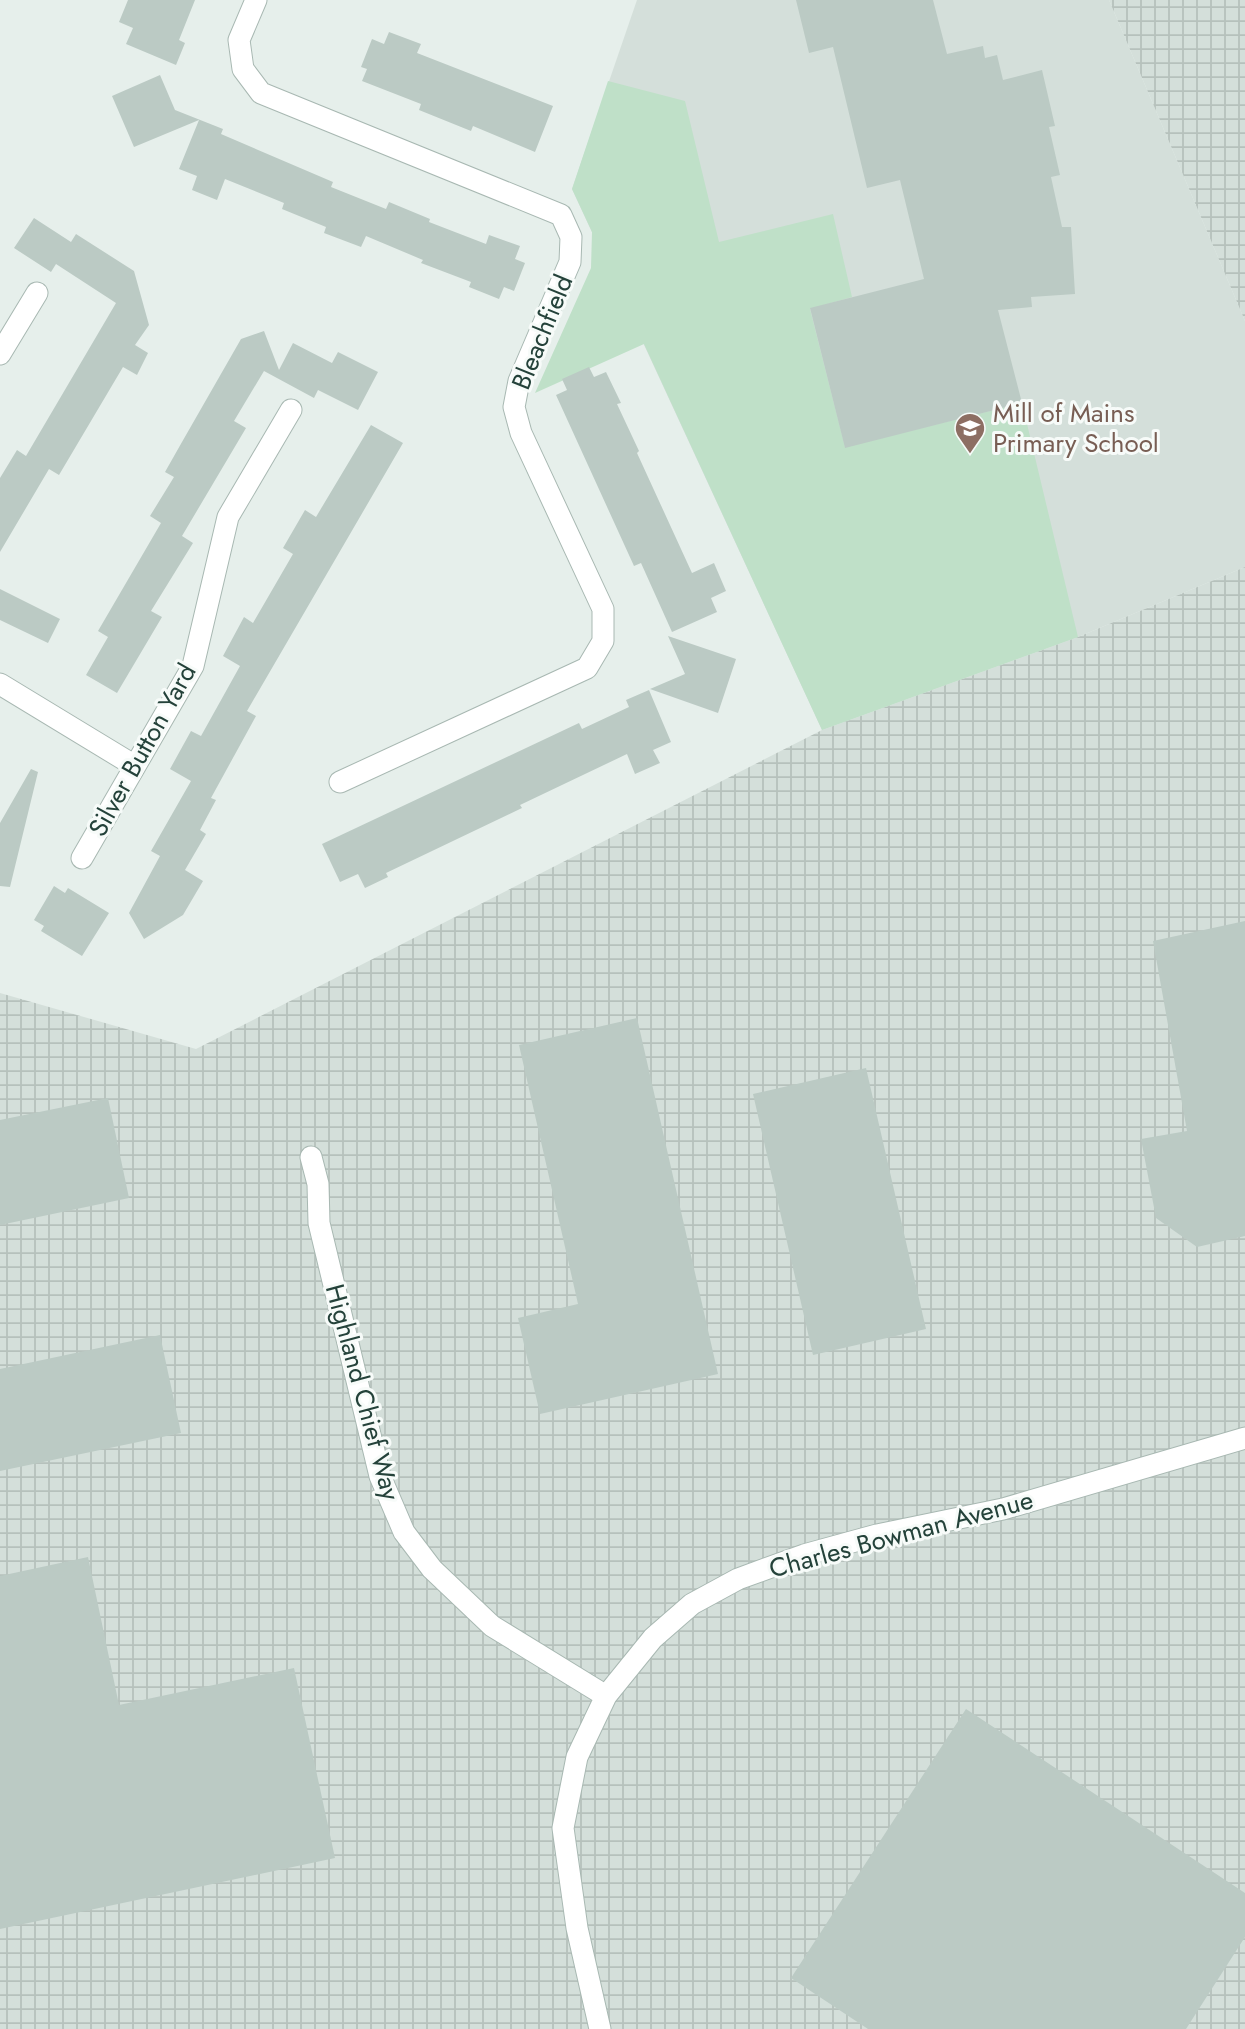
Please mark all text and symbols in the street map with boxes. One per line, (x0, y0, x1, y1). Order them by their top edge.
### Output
street label: Bleachfield (502, 269, 582, 395)
place label: Mill of Mains Primary School (993, 394, 1159, 462)
school or university icon: Mill of Mains Primary School (953, 411, 987, 455)
street label: Silver Button Yard (79, 657, 205, 843)
street label: Highland Chief Way (316, 1280, 410, 1505)
street label: Charles Bowman Avenue (765, 1480, 1037, 1588)

